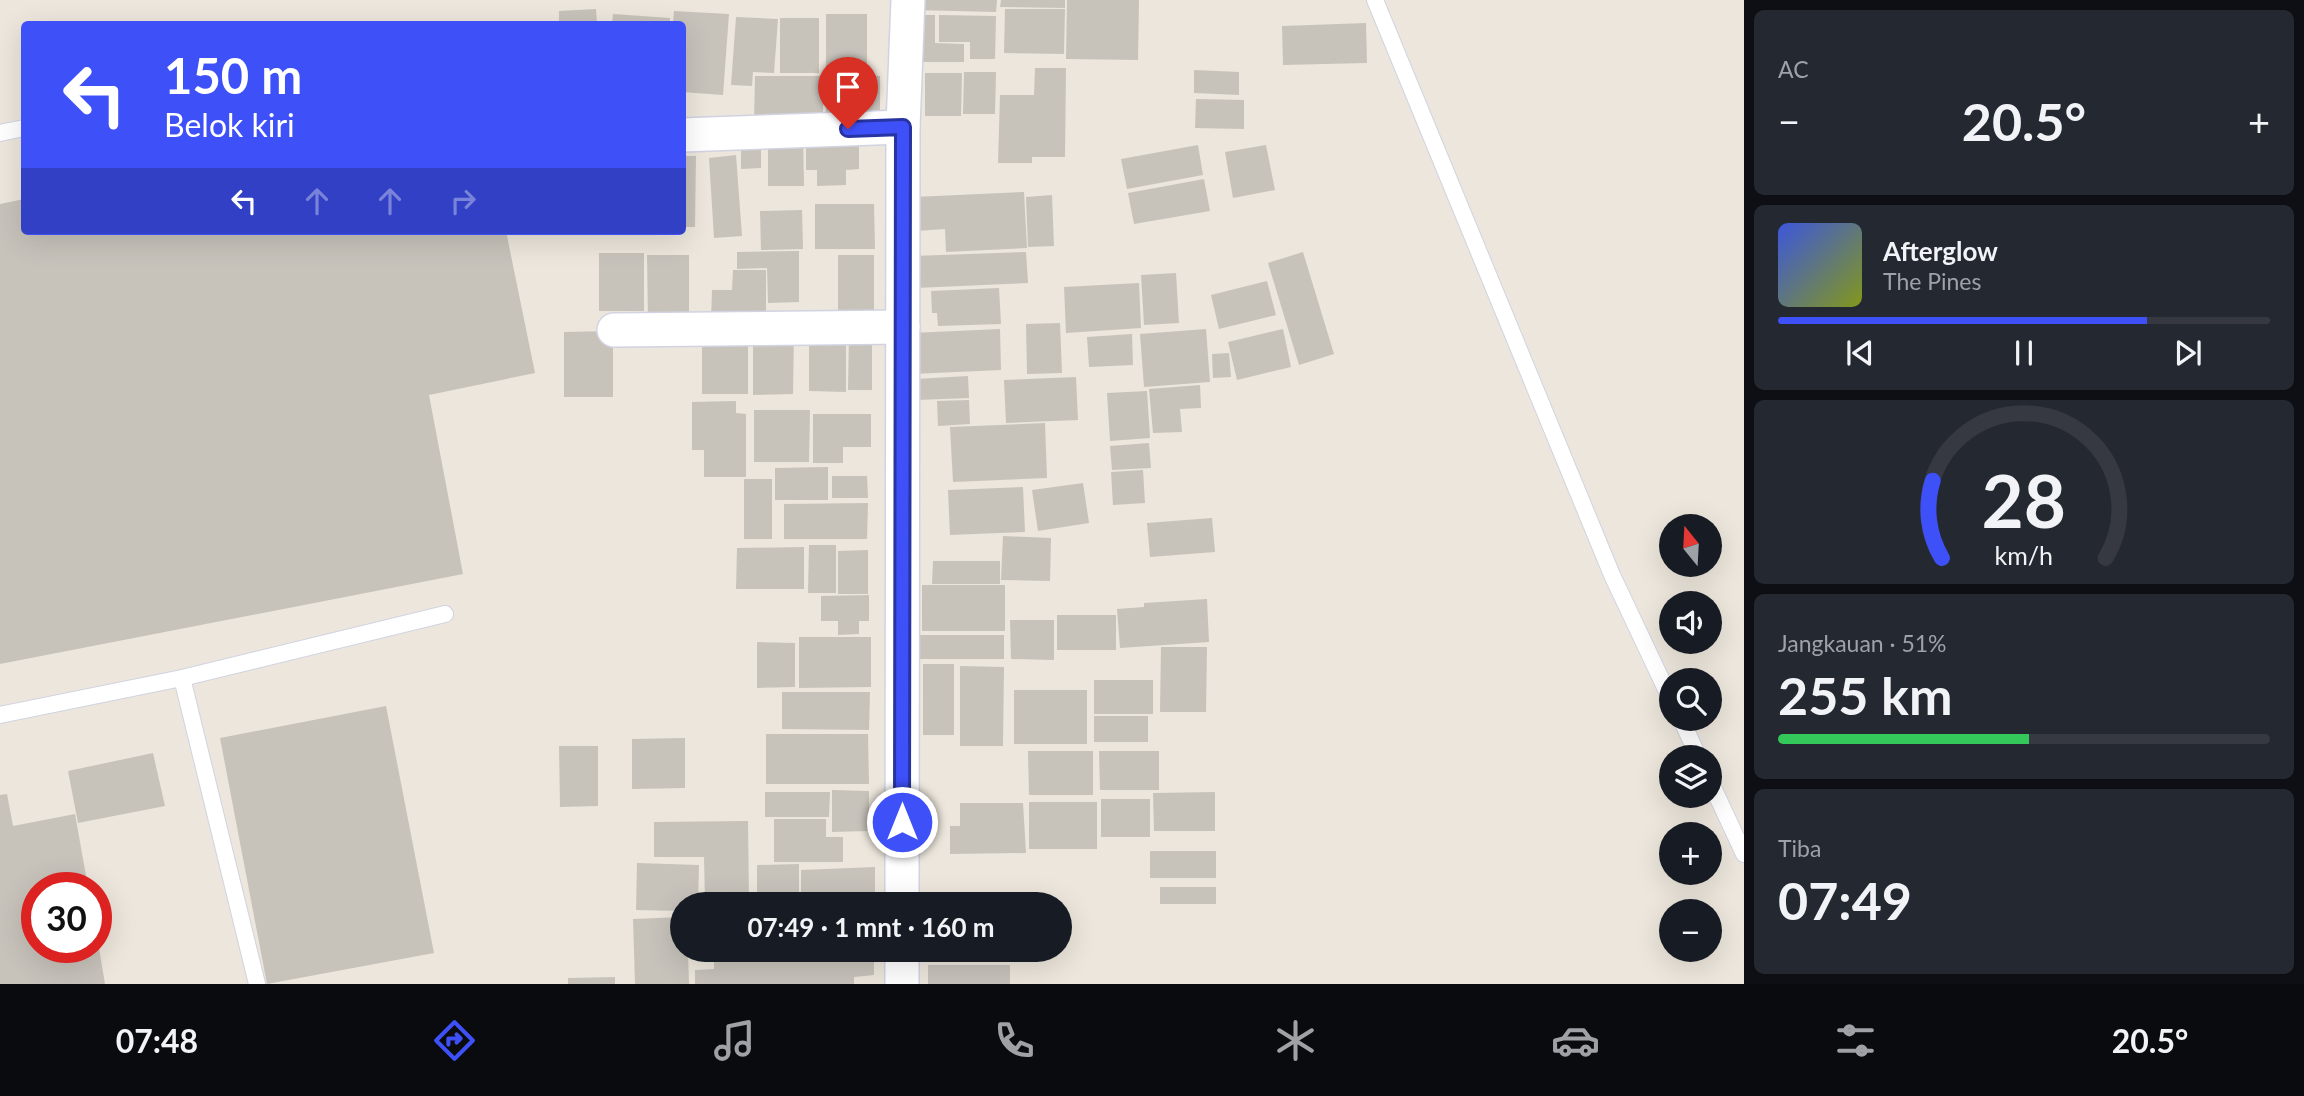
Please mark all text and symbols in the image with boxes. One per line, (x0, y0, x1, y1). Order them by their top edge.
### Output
text: 150 m (164, 46, 302, 104)
icon: left (49, 49, 140, 140)
text: AC (1778, 55, 1809, 83)
pin (818, 57, 878, 129)
icon: arrive (829, 68, 867, 106)
text: 20.5° (1962, 90, 2086, 152)
text: − (1778, 98, 1800, 144)
text: + (2248, 98, 2270, 144)
text: Belok kiri (164, 105, 295, 144)
icon: left (225, 182, 263, 220)
icon: ahead (298, 182, 336, 220)
icon: ahead (371, 182, 409, 220)
icon: right (444, 182, 482, 220)
text: Afterglow (1883, 235, 1998, 267)
text: The Pines (1883, 267, 1981, 295)
icon: previous (1841, 334, 1879, 372)
icon: pause (2005, 334, 2043, 372)
icon: next (2169, 334, 2207, 372)
text: 28 (1982, 456, 2066, 544)
north arrow (1659, 514, 1722, 578)
map controls (1659, 514, 1722, 962)
text: km/h (1995, 540, 2053, 570)
button: sound (1659, 591, 1722, 654)
text: Jangkauan · 51% (1778, 629, 1947, 657)
text: 255 km (1778, 664, 1952, 726)
button: search (1659, 668, 1722, 731)
button: layers (1659, 745, 1722, 808)
position arrow (865, 785, 939, 859)
button: + (1659, 822, 1722, 885)
text: Tiba (1778, 834, 1821, 862)
text: 07:49 (1778, 869, 1912, 931)
speed limit sign: 30 (21, 872, 112, 963)
button: − (1659, 899, 1722, 962)
text: 07:49 · 1 mnt · 160 m (747, 911, 995, 943)
icon: directions (430, 1016, 479, 1065)
icon: music (710, 1016, 759, 1065)
icon: phone (990, 1016, 1039, 1065)
icon: climate (1271, 1016, 1320, 1065)
icon: car (1551, 1016, 1600, 1065)
icon: filters (1831, 1016, 1880, 1065)
text: 07:48 (116, 1021, 198, 1060)
text: 20.5° (2112, 1021, 2188, 1060)

